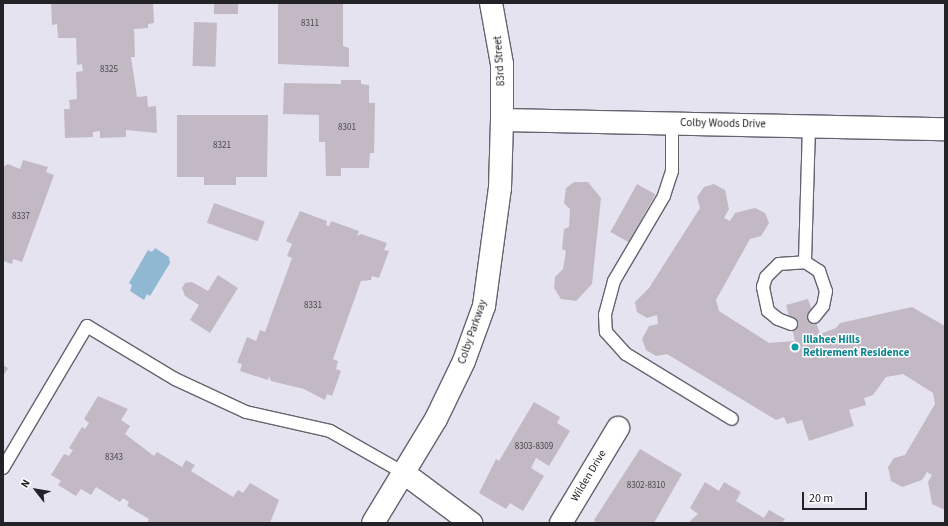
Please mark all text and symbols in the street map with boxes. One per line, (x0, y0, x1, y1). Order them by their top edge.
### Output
house number: 8311 (301, 19, 319, 29)
street label: 83rd Street (492, 35, 508, 87)
house number: 8325 (100, 65, 118, 75)
street label: Colby Woods Drive (680, 117, 766, 131)
house number: 8301 (338, 123, 356, 133)
house number: 8321 (213, 141, 231, 151)
house number: 8337 (12, 212, 30, 222)
street label: Colby Parkway (456, 298, 490, 366)
house number: 8331 (304, 301, 322, 311)
place label: Illahee Hills Retirement Residence (803, 334, 909, 360)
marker: Illahee Hills Retirement Residence (790, 342, 800, 352)
house number: 8303-8309 (515, 442, 553, 452)
street label: Wilden Drive (568, 448, 610, 504)
house number: 8343 (105, 453, 123, 463)
north arrow (16, 470, 56, 510)
text: N (17, 477, 34, 491)
house number: 8302-8310 (627, 481, 665, 491)
scale bar (804, 484, 869, 510)
text: 20 m (809, 490, 833, 507)

